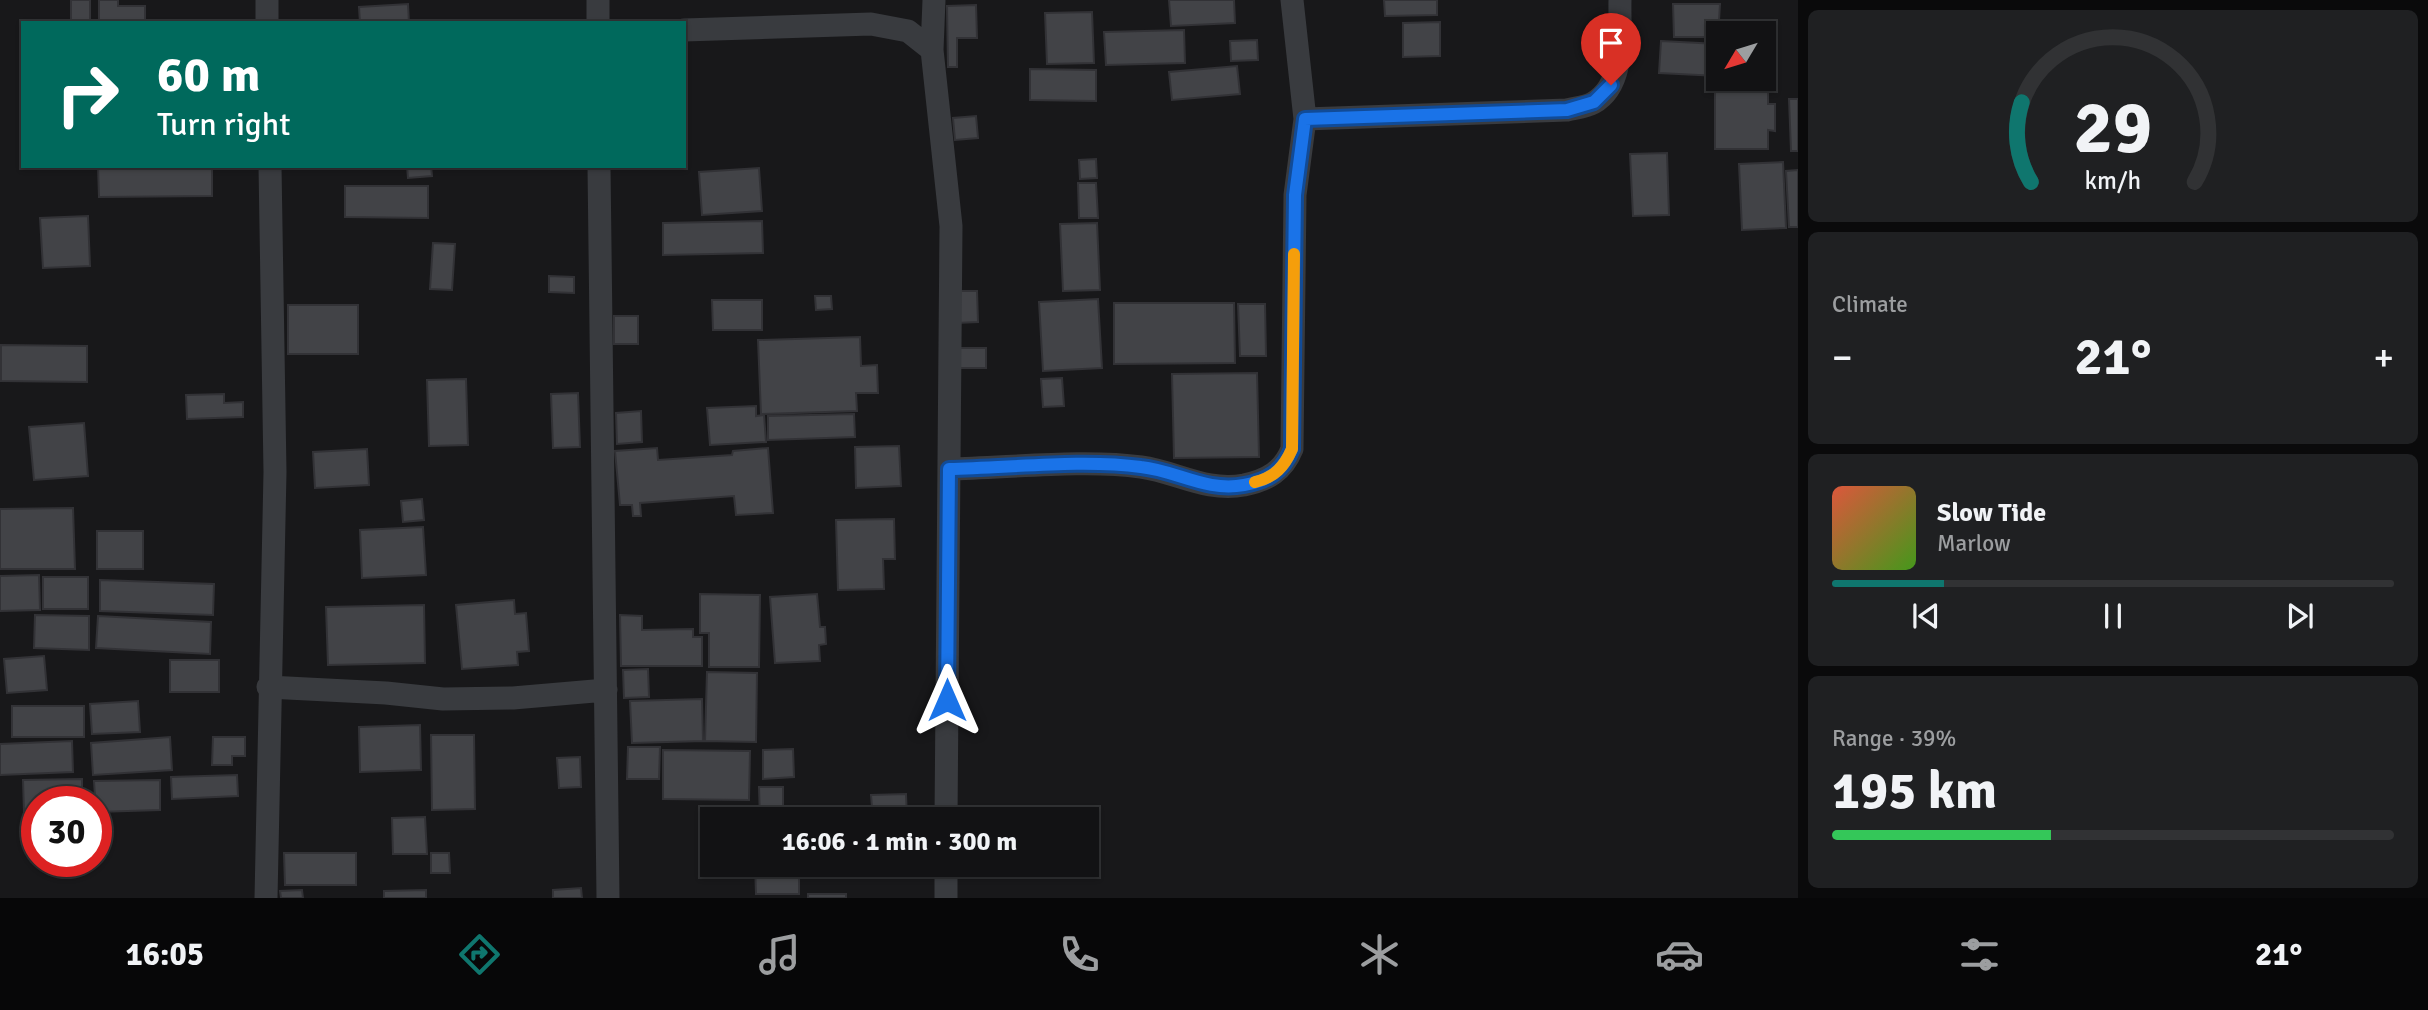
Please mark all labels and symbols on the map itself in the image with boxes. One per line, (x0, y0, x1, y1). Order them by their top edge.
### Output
pin (1581, 13, 1641, 85)
north arrow (1706, 21, 1776, 91)
position arrow (910, 663, 984, 737)
speed limit sign: 30 (21, 786, 112, 877)

